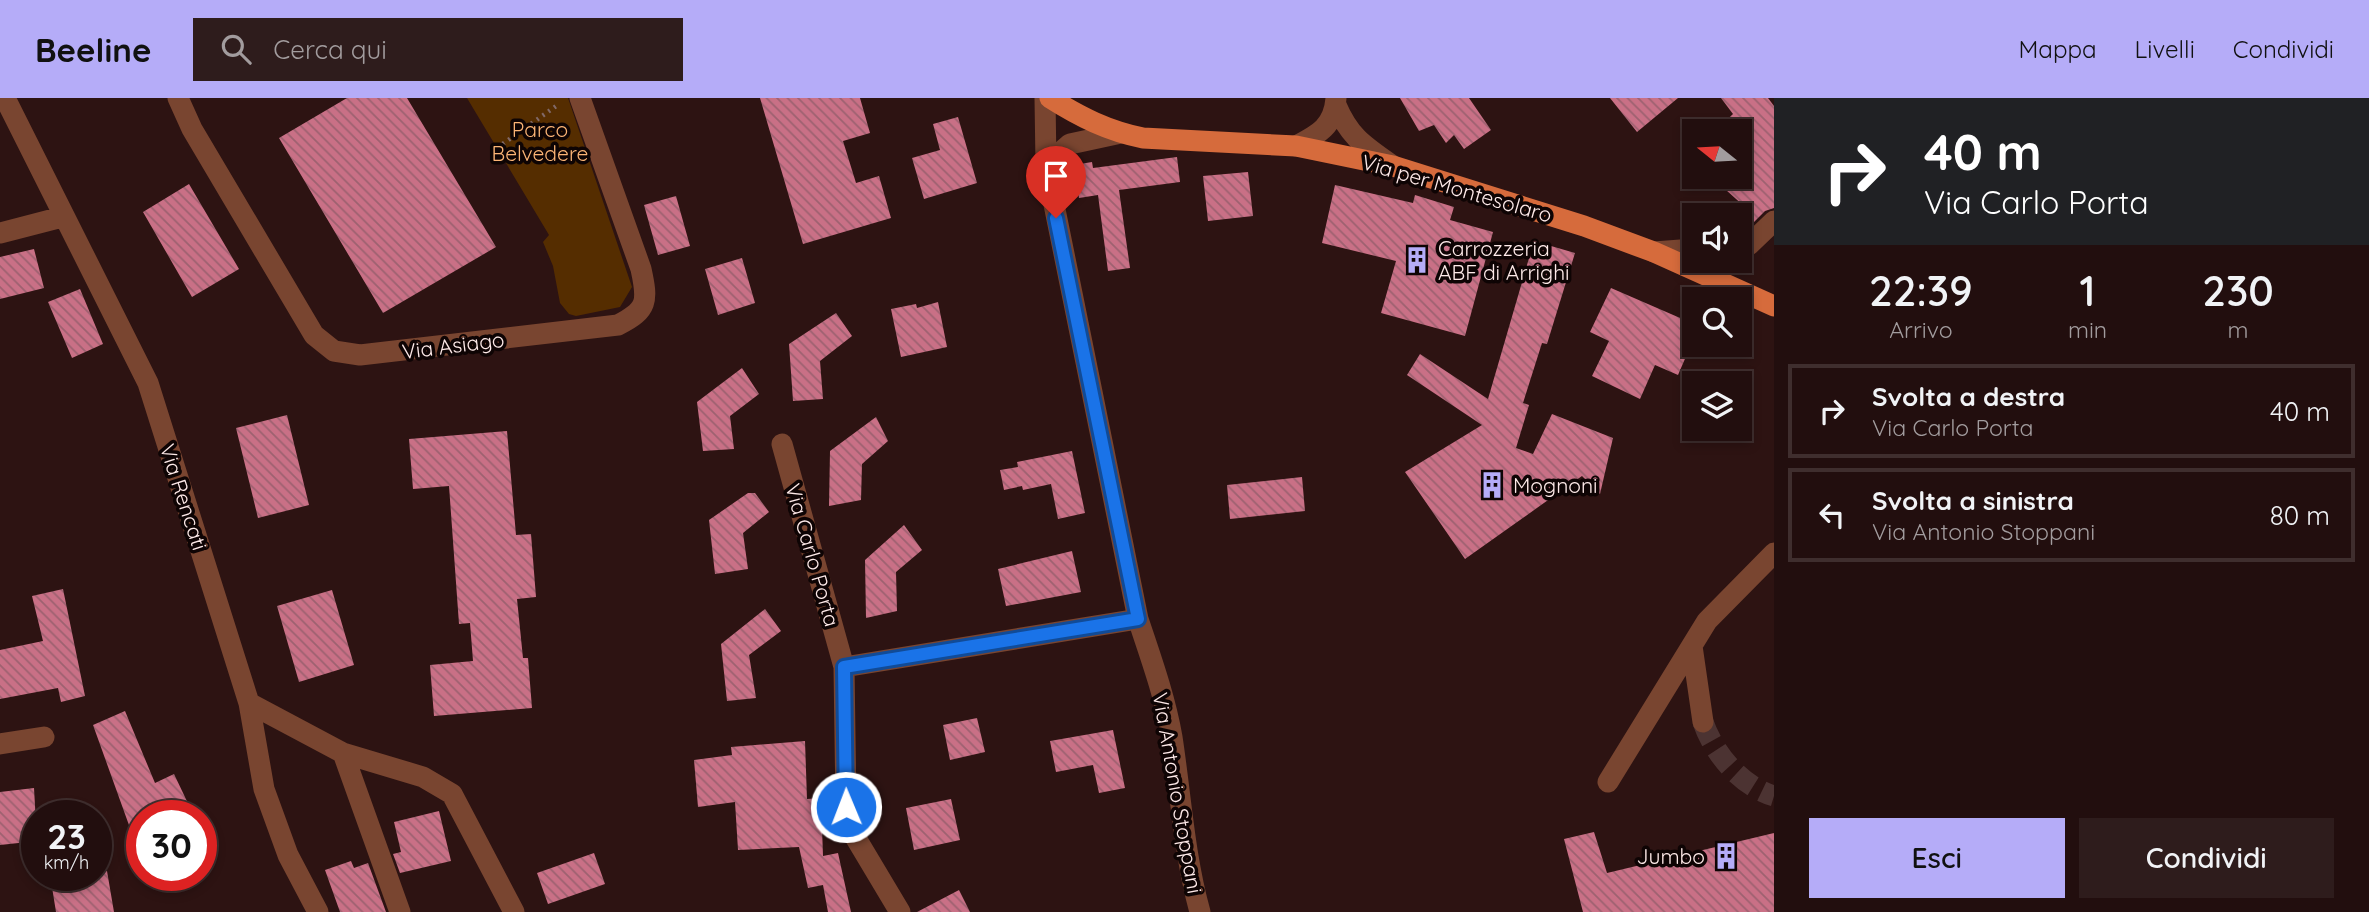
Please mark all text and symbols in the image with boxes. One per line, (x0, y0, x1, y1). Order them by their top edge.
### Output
search box (193, 18, 683, 81)
text: Beeline (35, 29, 151, 70)
icon: search (217, 30, 255, 68)
text: Cerca qui (273, 33, 387, 66)
text: Mappa (2019, 34, 2097, 64)
text: Livelli (2135, 34, 2195, 64)
text: Condividi (2233, 34, 2334, 64)
park label: Parco Belvedere (492, 116, 588, 166)
north arrow (1682, 119, 1752, 189)
map controls (1682, 119, 1752, 441)
text: 40 m (1924, 121, 2042, 182)
icon: right (1809, 126, 1900, 217)
pin (1026, 146, 1086, 218)
street label: Via per Montesolaro (1359, 148, 1555, 228)
icon: arrive (1037, 157, 1075, 195)
text: Via Carlo Porta (1924, 182, 2149, 222)
button: sound (1682, 203, 1752, 273)
place label: Carrozzeria ABF di Arrighi (1438, 235, 1570, 285)
building icon: Carrozzeria ABF di Arrighi (1402, 245, 1432, 275)
text: 22:39 (1869, 264, 1973, 317)
text: 1 (2079, 264, 2096, 317)
text: 230 (2202, 264, 2274, 317)
button: search (1682, 287, 1752, 357)
text: Arrivo (1889, 315, 1953, 344)
text: min (2068, 315, 2107, 344)
text: m (2228, 315, 2249, 344)
street label: Via Asiago (400, 326, 506, 364)
button: layers (1682, 371, 1752, 441)
text: Svolta a destra (1872, 380, 2065, 413)
icon: right (1813, 392, 1851, 430)
text: 40 m (2270, 395, 2330, 428)
text: Via Carlo Porta (1872, 413, 2033, 442)
street label: Via Rencati (155, 441, 213, 553)
building icon: Mognoni (1477, 470, 1507, 500)
place label: Mognoni (1513, 472, 1598, 498)
street label: Via Carlo Porta (780, 481, 846, 629)
text: Svolta a sinistra (1872, 484, 2074, 517)
icon: left (1813, 496, 1851, 534)
text: 80 m (2270, 499, 2330, 532)
text: Via Antonio Stoppani (1872, 517, 2095, 546)
street label: Via Antonio Stoppani (1148, 690, 1208, 896)
position arrow (809, 770, 883, 844)
speed limit sign: 30 (126, 800, 217, 891)
text: 23 (47, 814, 86, 858)
button: Esci (1809, 818, 2065, 898)
button: Condividi (2079, 818, 2334, 898)
building icon: Jumbo (1711, 841, 1741, 871)
place label: Jumbo (1636, 843, 1705, 869)
text: km/h (44, 851, 89, 874)

